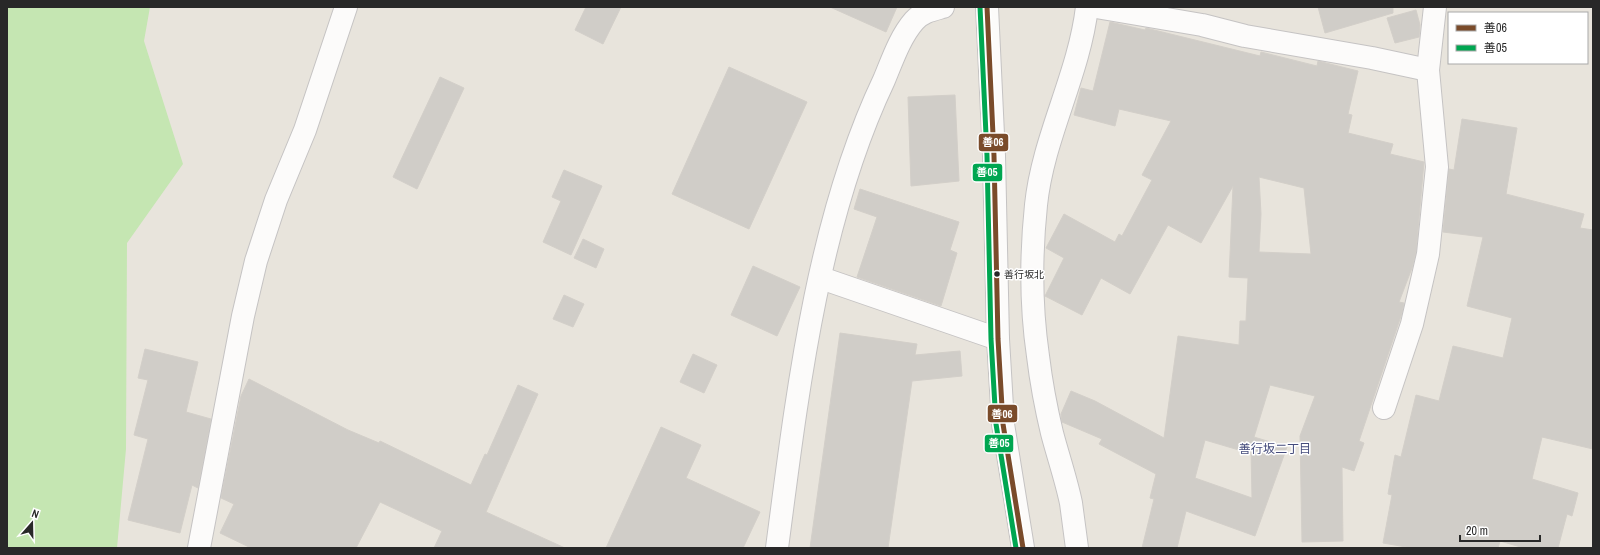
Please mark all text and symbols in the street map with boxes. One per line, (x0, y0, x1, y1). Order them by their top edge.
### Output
legend (1448, 12, 1588, 64)
text: 善06 (1484, 20, 1507, 36)
text: 善05 (1484, 40, 1507, 56)
line badge: 善06 (978, 133, 1009, 152)
text: 善06 (982, 135, 1004, 149)
line badge: 善05 (972, 163, 1003, 182)
text: 善05 (976, 165, 998, 179)
place label: 善行坂北 (1004, 268, 1044, 281)
marker: 善行坂北 (992, 269, 1002, 279)
line badge: 善06 (987, 404, 1018, 423)
text: 善06 (991, 407, 1013, 421)
line badge: 善05 (984, 434, 1014, 453)
text: 善05 (988, 436, 1010, 450)
district label: 善行坂二丁目 (1239, 441, 1311, 457)
north arrow (12, 503, 52, 543)
text: N (30, 506, 41, 521)
scale bar (1460, 517, 1540, 543)
text: 20 m (1466, 523, 1488, 539)

